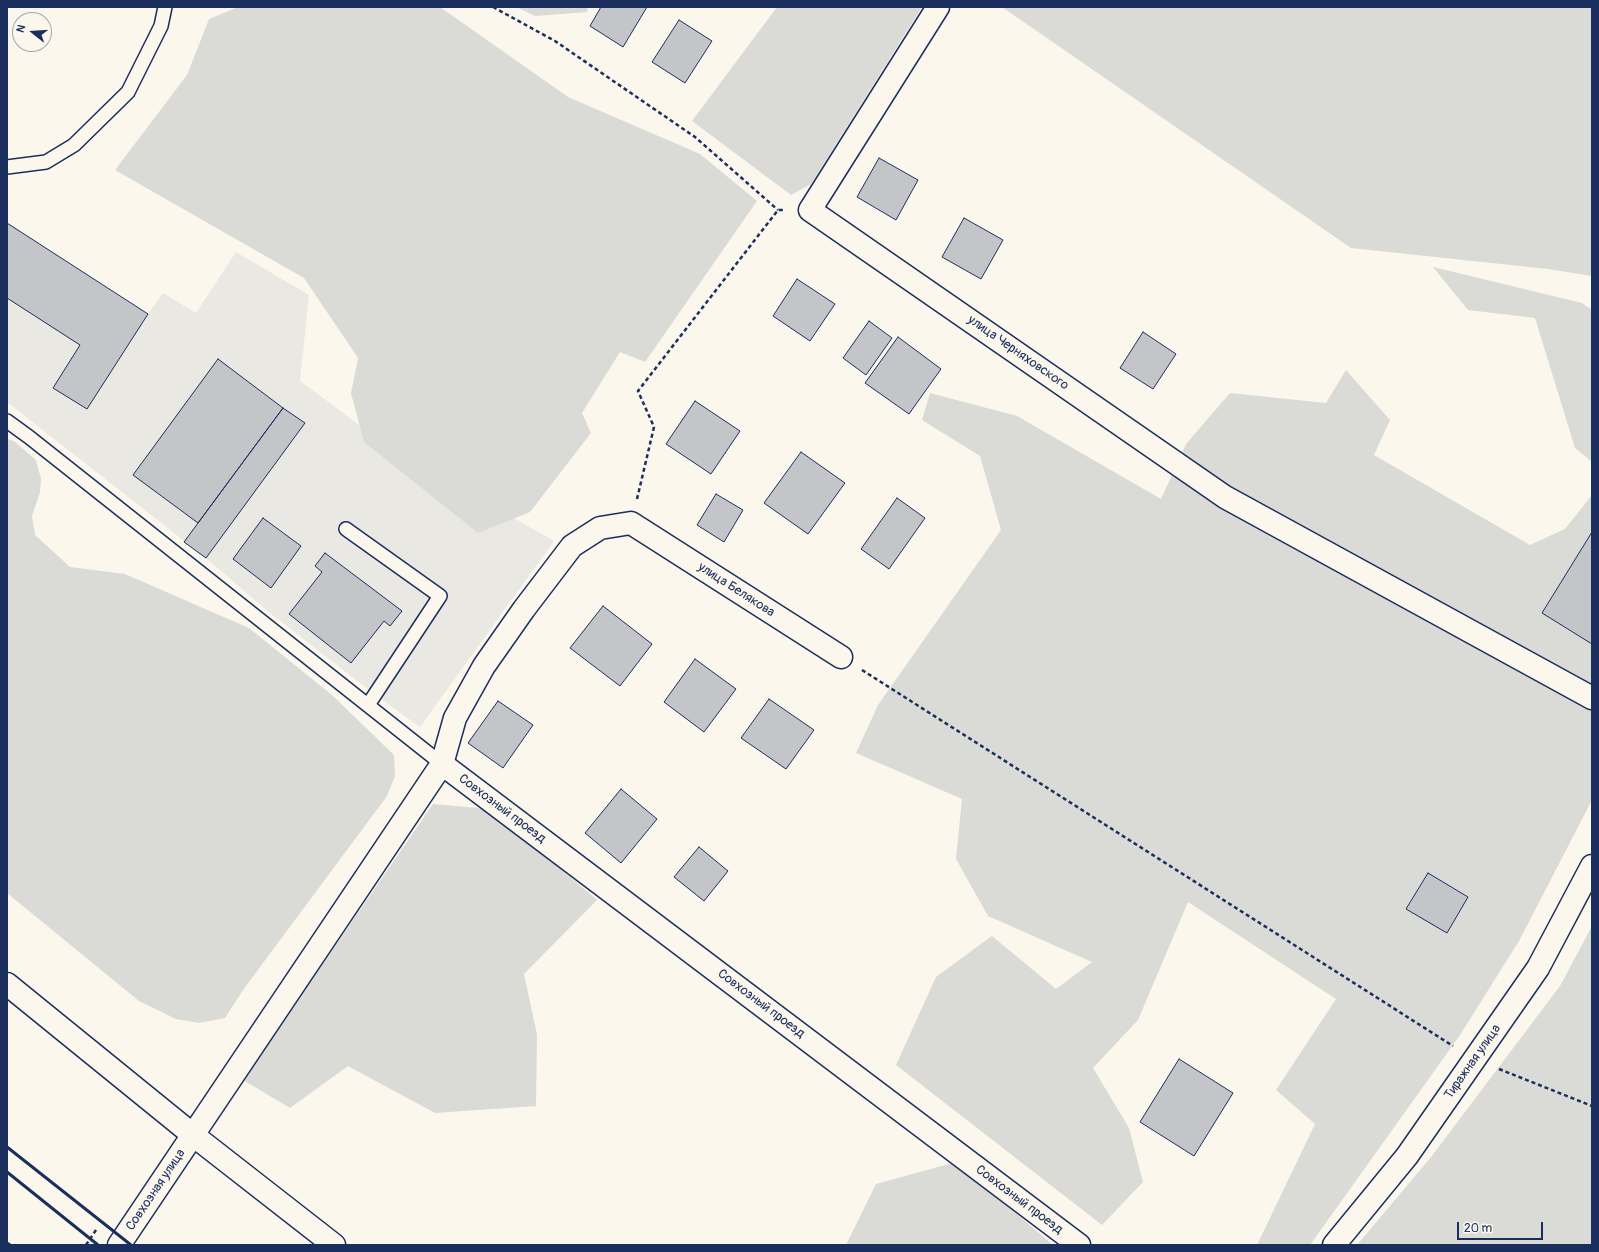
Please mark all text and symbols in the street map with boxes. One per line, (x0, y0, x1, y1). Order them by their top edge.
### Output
north arrow (12, 12, 52, 52)
text: N (14, 23, 28, 34)
street label: улица Черняховского (964, 312, 1072, 394)
street label: улица Белякова (695, 559, 777, 621)
street label: Совхозный проезд (455, 771, 549, 847)
street label: Совхозный проезд (714, 966, 808, 1042)
street label: Тиражная улица (1442, 1022, 1504, 1102)
street label: Совхозная улица (123, 1146, 189, 1234)
street label: Совхозный проезд (972, 1162, 1066, 1238)
scale bar (1459, 1214, 1545, 1240)
text: 20 m (1464, 1221, 1492, 1236)

